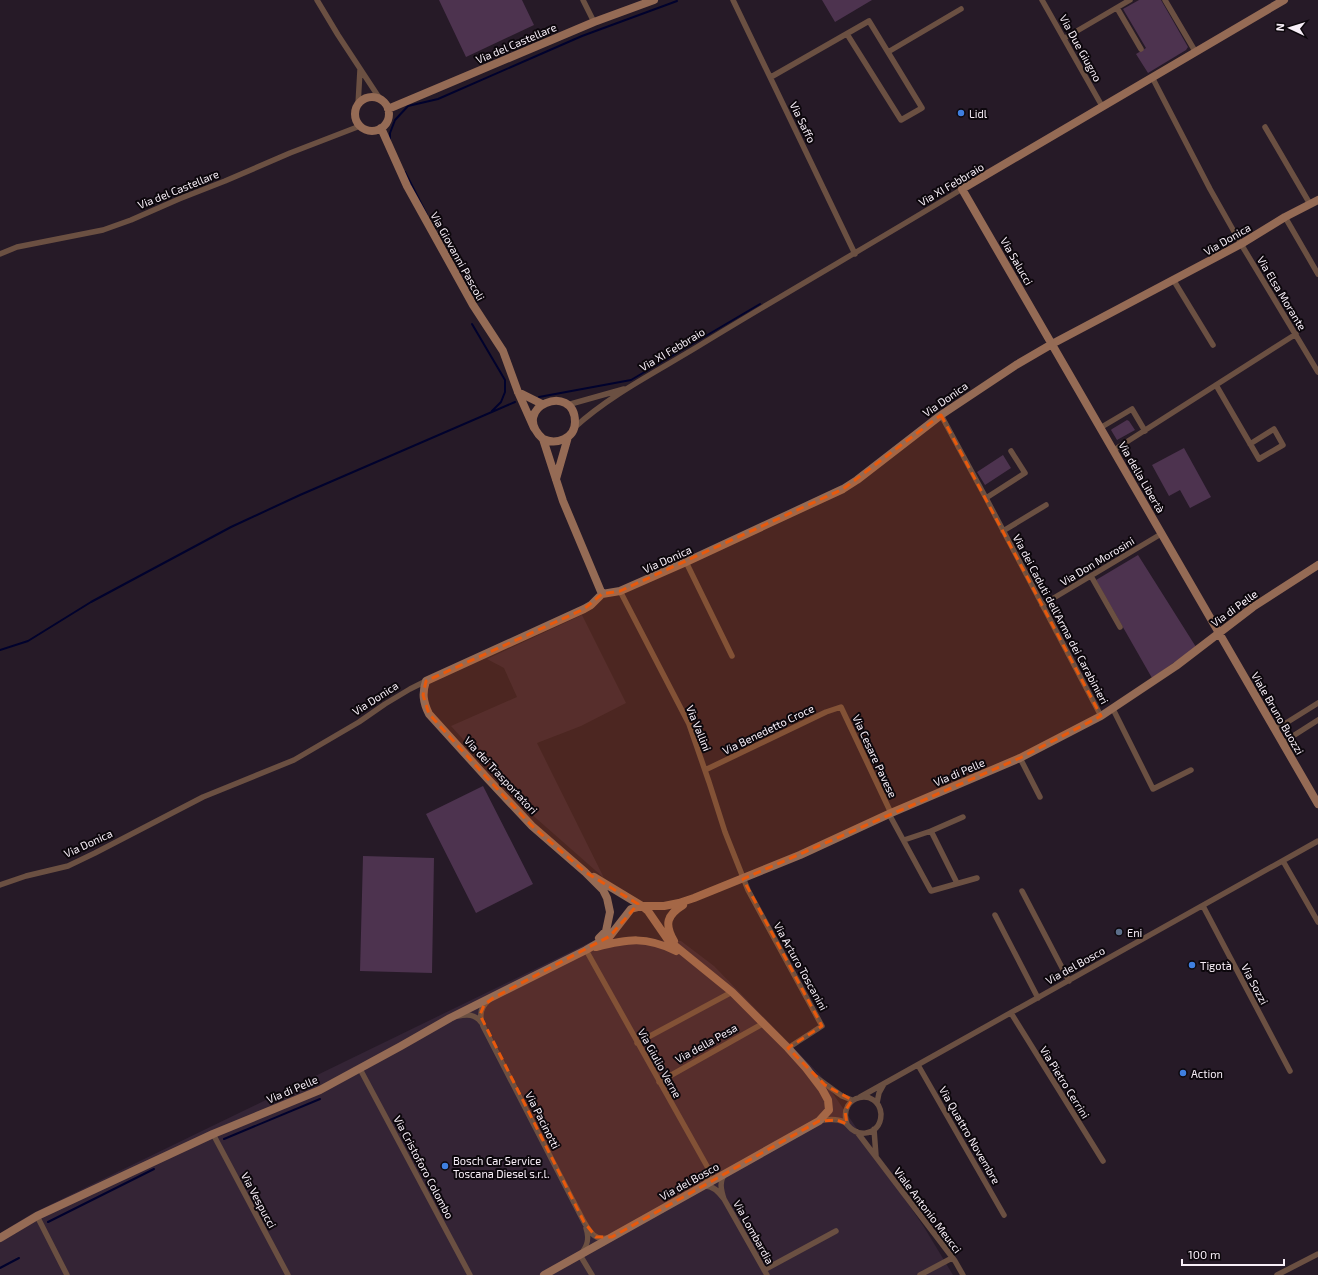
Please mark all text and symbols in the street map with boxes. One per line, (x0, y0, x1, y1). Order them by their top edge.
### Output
north arrow (1270, 8, 1310, 48)
street label: Via Due Giugno (1057, 12, 1105, 84)
street label: Via del Castellare (474, 20, 558, 66)
text: N (1273, 23, 1286, 32)
street label: Via Saffo (787, 99, 819, 145)
place label: Lidl (969, 107, 988, 120)
marker: Lidl (956, 108, 966, 118)
street label: Via XI Febbraio (916, 159, 986, 209)
street label: Via del Castellare (136, 167, 221, 211)
street label: Via Giovanni Pascoli (428, 210, 488, 302)
street label: Via Donica (1201, 220, 1253, 258)
street label: Via Salucci (998, 235, 1036, 287)
street label: Via Elsa Morante (1255, 254, 1309, 333)
street label: Via XI Febbraio (637, 324, 707, 374)
street label: Via Donica (920, 379, 970, 419)
street label: Via della Libertà (1116, 439, 1168, 515)
street label: Via dei Caduti dell'Arma dei Carabinieri (1010, 532, 1112, 706)
street label: Via Don Morosini (1058, 534, 1136, 588)
street label: Via Donica (641, 542, 693, 576)
street label: Via di Pelle (1208, 587, 1260, 629)
street label: Viale Bruno Buozzi (1249, 669, 1307, 757)
street label: Via Donica (350, 678, 400, 718)
street label: Via Benedetto Croce (720, 701, 816, 757)
street label: Via Vallini (684, 703, 714, 753)
street label: Via Cesare Pavese (850, 712, 900, 800)
street label: Via dei Trasportatori (462, 734, 540, 816)
street label: Via di Pelle (932, 755, 987, 789)
street label: Via Donica (62, 826, 114, 860)
street label: Via Arturo Toscanini (771, 920, 831, 1012)
place label: Eni (1127, 926, 1142, 939)
marker: Eni (1114, 927, 1124, 937)
street label: Via del Bosco (1043, 943, 1107, 987)
place label: Tigotà (1200, 959, 1232, 972)
marker: Tigotà (1187, 960, 1197, 970)
street label: Via Sozzi (1239, 961, 1271, 1007)
street label: Via della Pesa (673, 1021, 739, 1065)
street label: Via Giulio Verne (636, 1026, 684, 1100)
street label: Via Pietro Cerrini (1037, 1043, 1093, 1121)
place label: Action (1191, 1067, 1223, 1080)
marker: Action (1178, 1068, 1188, 1078)
street label: Via di Pelle (265, 1072, 320, 1106)
street label: Via Quattro Novembre (936, 1084, 1003, 1187)
street label: Via Pacinotti (523, 1089, 563, 1151)
street label: Via Cristoforo Colombo (391, 1113, 457, 1221)
place label: Bosch Car Service Toscana Diesel s.r.l. (453, 1154, 549, 1180)
street label: Via del Bosco (657, 1159, 721, 1203)
marker: Bosch Car Service Toscana Diesel s.r.l. (440, 1161, 450, 1171)
street label: Viale Antonio Meucci (892, 1165, 964, 1255)
street label: Via Vespucci (239, 1170, 279, 1230)
street label: Via Lombardia (731, 1198, 777, 1266)
scale bar (1182, 1241, 1284, 1267)
text: 100 m (1188, 1247, 1220, 1261)

